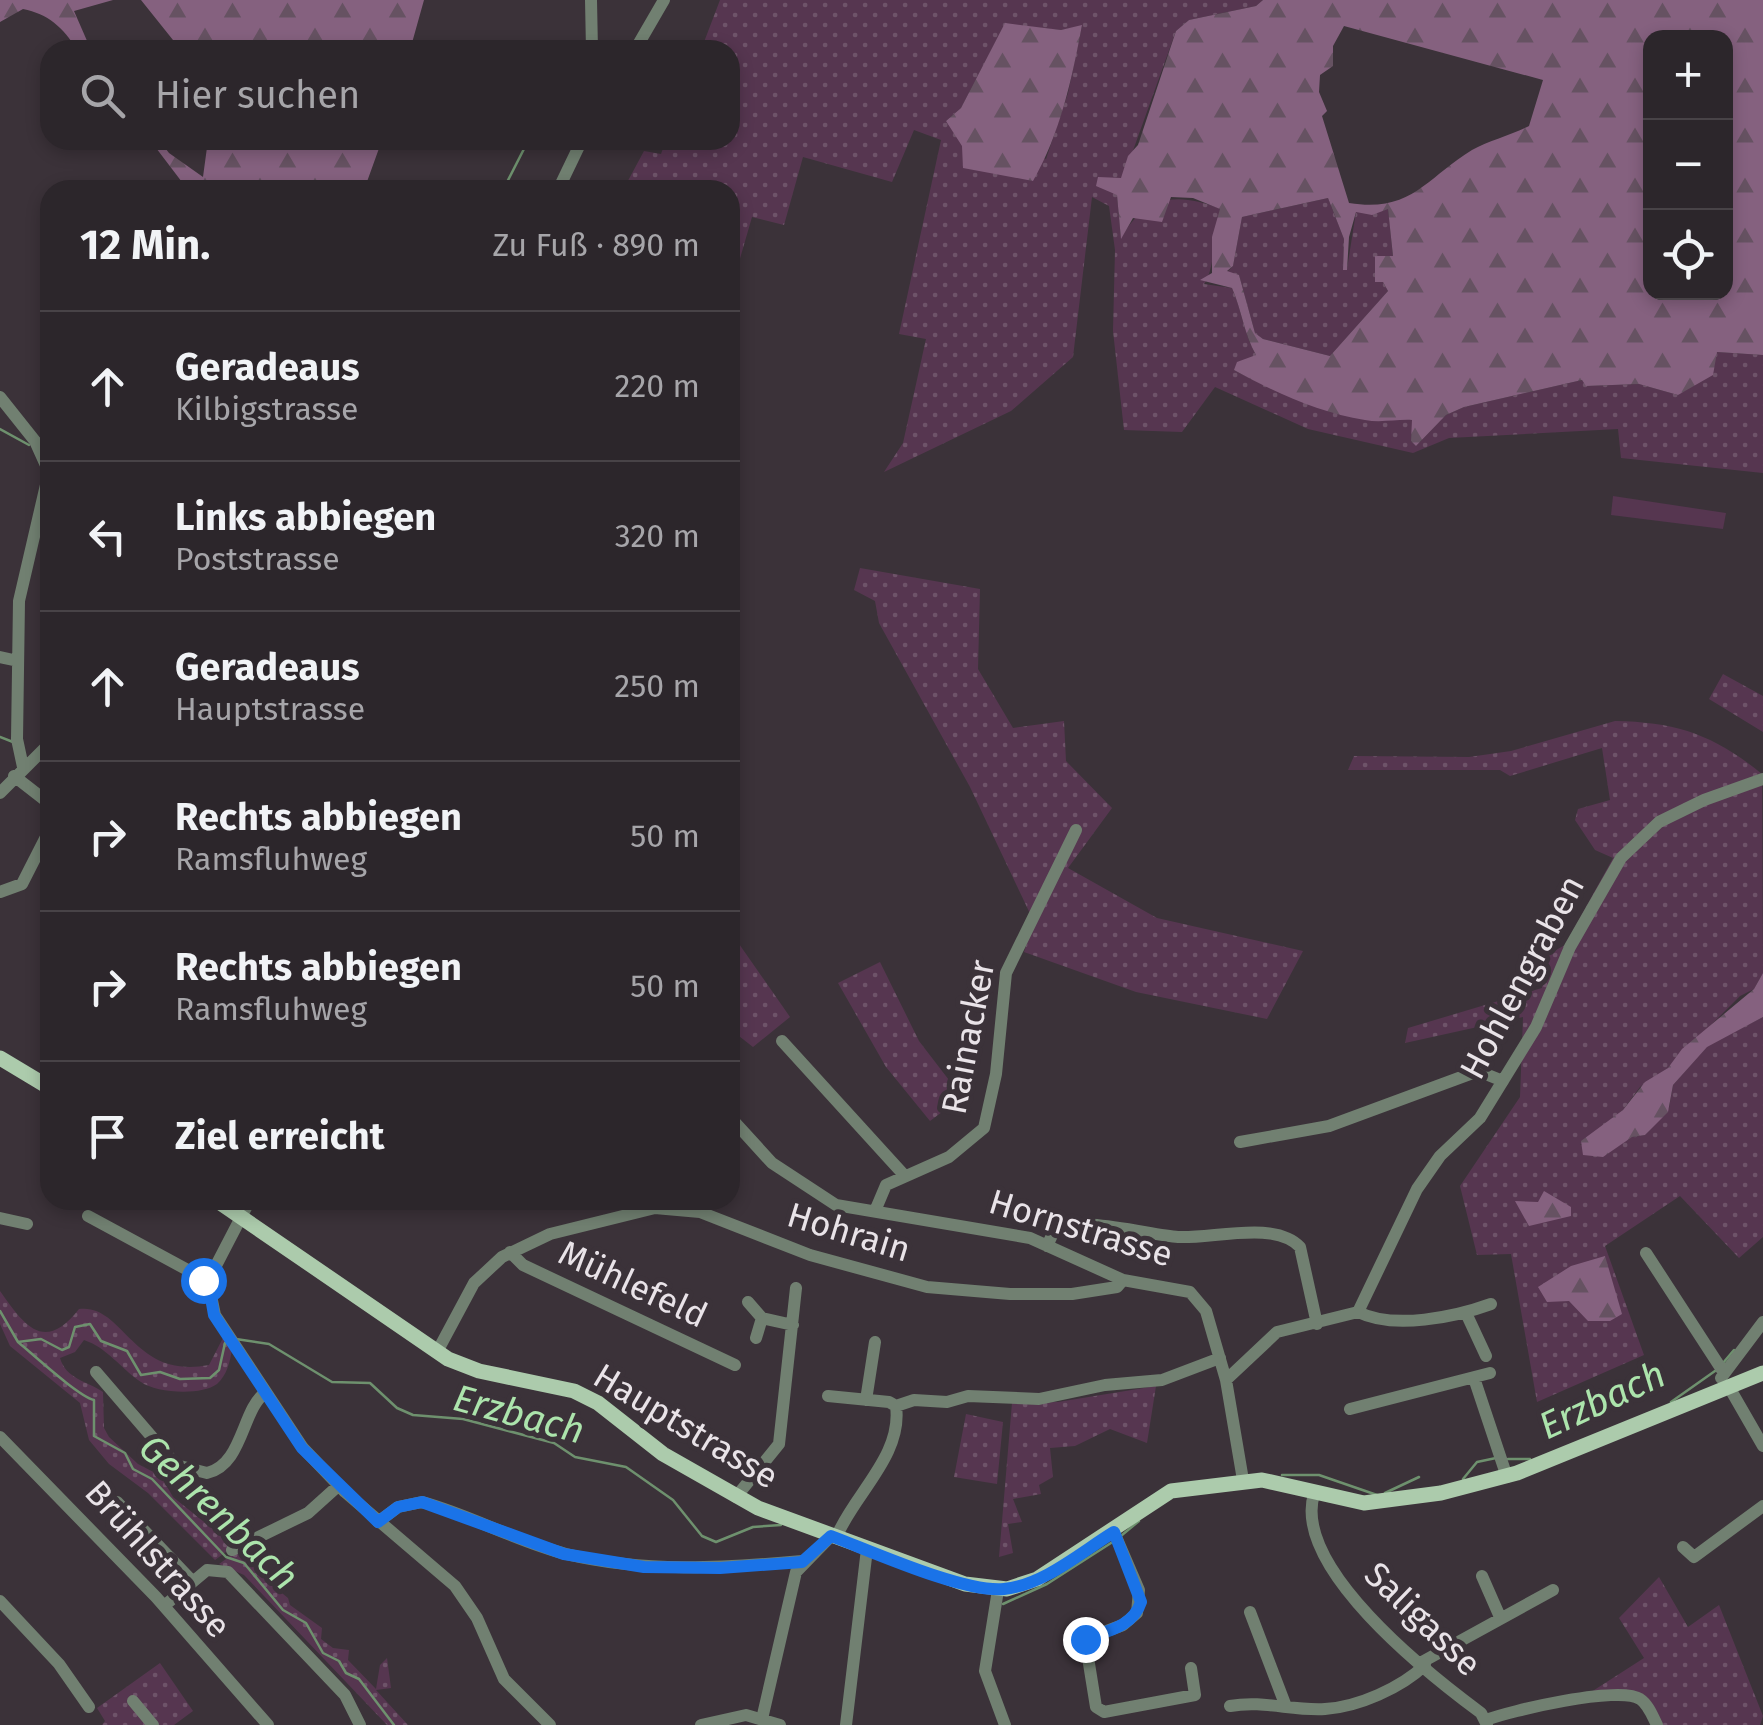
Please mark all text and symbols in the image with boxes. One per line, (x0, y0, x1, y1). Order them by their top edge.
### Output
map controls (1643, 30, 1733, 300)
button: + (1643, 30, 1733, 120)
search box (40, 40, 740, 150)
icon: search (75, 68, 130, 123)
text: Hier suchen (155, 72, 360, 118)
button: − (1643, 120, 1733, 210)
button: locate (1643, 210, 1733, 300)
text: 12 Min. (80, 220, 210, 270)
text: Zu Fuß · 890 m (492, 226, 700, 264)
text: Geradeaus (175, 344, 360, 390)
icon: ahead (80, 359, 135, 414)
text: 220 m (615, 367, 700, 405)
text: Kilbigstrasse (175, 390, 359, 428)
text: Links abbiegen (175, 494, 436, 540)
icon: left (80, 509, 135, 564)
text: 320 m (615, 517, 700, 555)
text: Poststrasse (175, 540, 340, 578)
text: Geradeaus (175, 644, 360, 690)
icon: ahead (80, 659, 135, 714)
text: 250 m (614, 667, 700, 705)
text: Hauptstrasse (175, 690, 365, 728)
text: Rechts abbiegen (175, 794, 462, 840)
icon: right (80, 809, 135, 864)
text: 50 m (630, 817, 700, 855)
text: Ramsfluhweg (175, 840, 367, 878)
street label: Hohlengraben (1451, 868, 1593, 1086)
text: Rechts abbiegen (175, 944, 462, 990)
street label: Rainacker (932, 956, 1004, 1118)
icon: right (80, 959, 135, 1014)
text: 50 m (630, 967, 700, 1005)
text: Ramsfluhweg (175, 990, 367, 1028)
icon: arrive (80, 1109, 135, 1164)
text: Ziel erreicht (175, 1113, 384, 1159)
street label: Hornstrasse (984, 1180, 1178, 1276)
street label: Hohrain (782, 1193, 916, 1271)
street label: Mühlefeld (552, 1231, 714, 1337)
route start (181, 1258, 227, 1304)
water label: Erzbach (1532, 1351, 1672, 1449)
street label: Hauptstrasse (586, 1354, 786, 1498)
water label: Erzbach (448, 1374, 590, 1454)
water label: Gehrenbach (130, 1425, 308, 1599)
street label: Brühlstrasse (76, 1472, 240, 1646)
street label: Saligasse (1356, 1553, 1490, 1685)
route end (1063, 1617, 1109, 1663)

